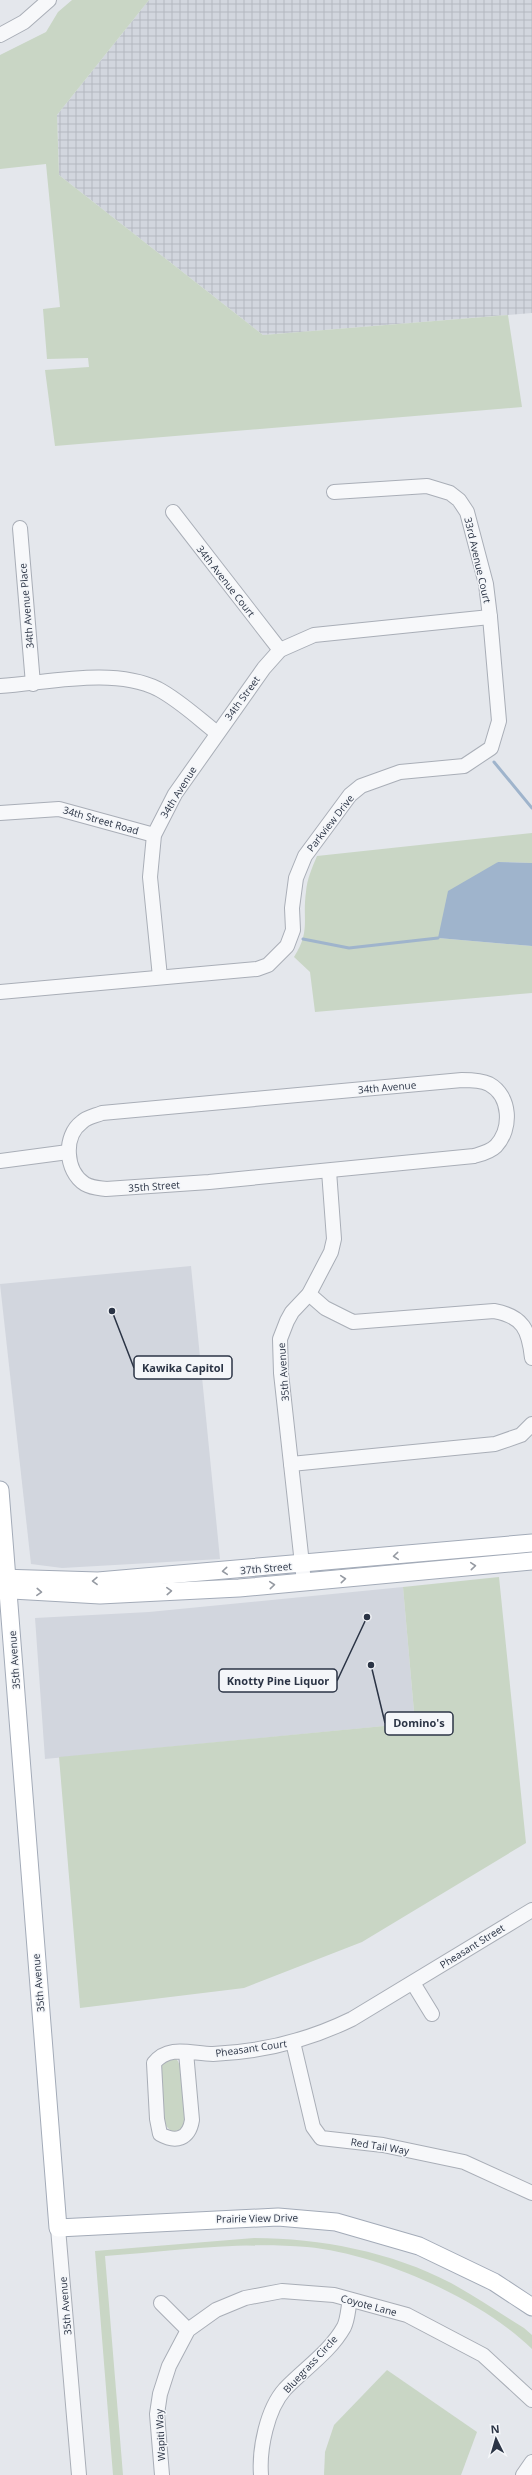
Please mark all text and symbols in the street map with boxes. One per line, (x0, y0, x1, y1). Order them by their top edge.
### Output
street label: 33rd Avenue Court (461, 516, 495, 605)
street label: 34th Avenue Court (194, 542, 259, 620)
street label: 34th Avenue Place (15, 562, 37, 649)
street label: 34th Street (221, 673, 263, 723)
street label: 34th Avenue (157, 763, 200, 821)
street label: Parkview Drive (303, 791, 357, 854)
street label: 34th Street Road (62, 803, 140, 837)
street label: 34th Avenue (357, 1077, 417, 1097)
street label: 35th Street (128, 1177, 181, 1195)
street label: 35th Avenue (274, 1342, 292, 1402)
callout: Kawika Capitol (134, 1356, 232, 1379)
text: Kawika Capitol (142, 1360, 224, 1375)
one-way arrow (393, 1551, 399, 1560)
street label: 37th Street (240, 1559, 293, 1577)
one-way arrow (470, 1562, 476, 1571)
one-way arrow (222, 1566, 228, 1575)
one-way arrow (340, 1574, 346, 1583)
one-way arrow (92, 1577, 98, 1585)
one-way arrow (269, 1580, 275, 1589)
one-way arrow (166, 1587, 172, 1596)
one-way arrow (36, 1588, 42, 1596)
street label: 35th Avenue (5, 1630, 23, 1690)
callout: Knotty Pine Liquor (219, 1669, 337, 1692)
text: Knotty Pine Liquor (227, 1673, 329, 1688)
callout: Domino's (385, 1712, 453, 1735)
text: Domino's (393, 1715, 445, 1730)
street label: Pheasant Street (437, 1920, 507, 1972)
street label: 35th Avenue (28, 1953, 48, 2013)
street label: Pheasant Court (214, 2036, 288, 2060)
street label: Red Tail Way (350, 2134, 411, 2158)
street label: Prairie View Drive (216, 2210, 298, 2226)
street label: 35th Avenue (55, 2276, 75, 2336)
street label: Coyote Lane (339, 2291, 399, 2319)
street label: Bluegrass Circle (280, 2332, 341, 2396)
street label: Wapiti Way (152, 2408, 168, 2461)
north arrow (476, 2419, 516, 2459)
text: N (490, 2421, 500, 2436)

